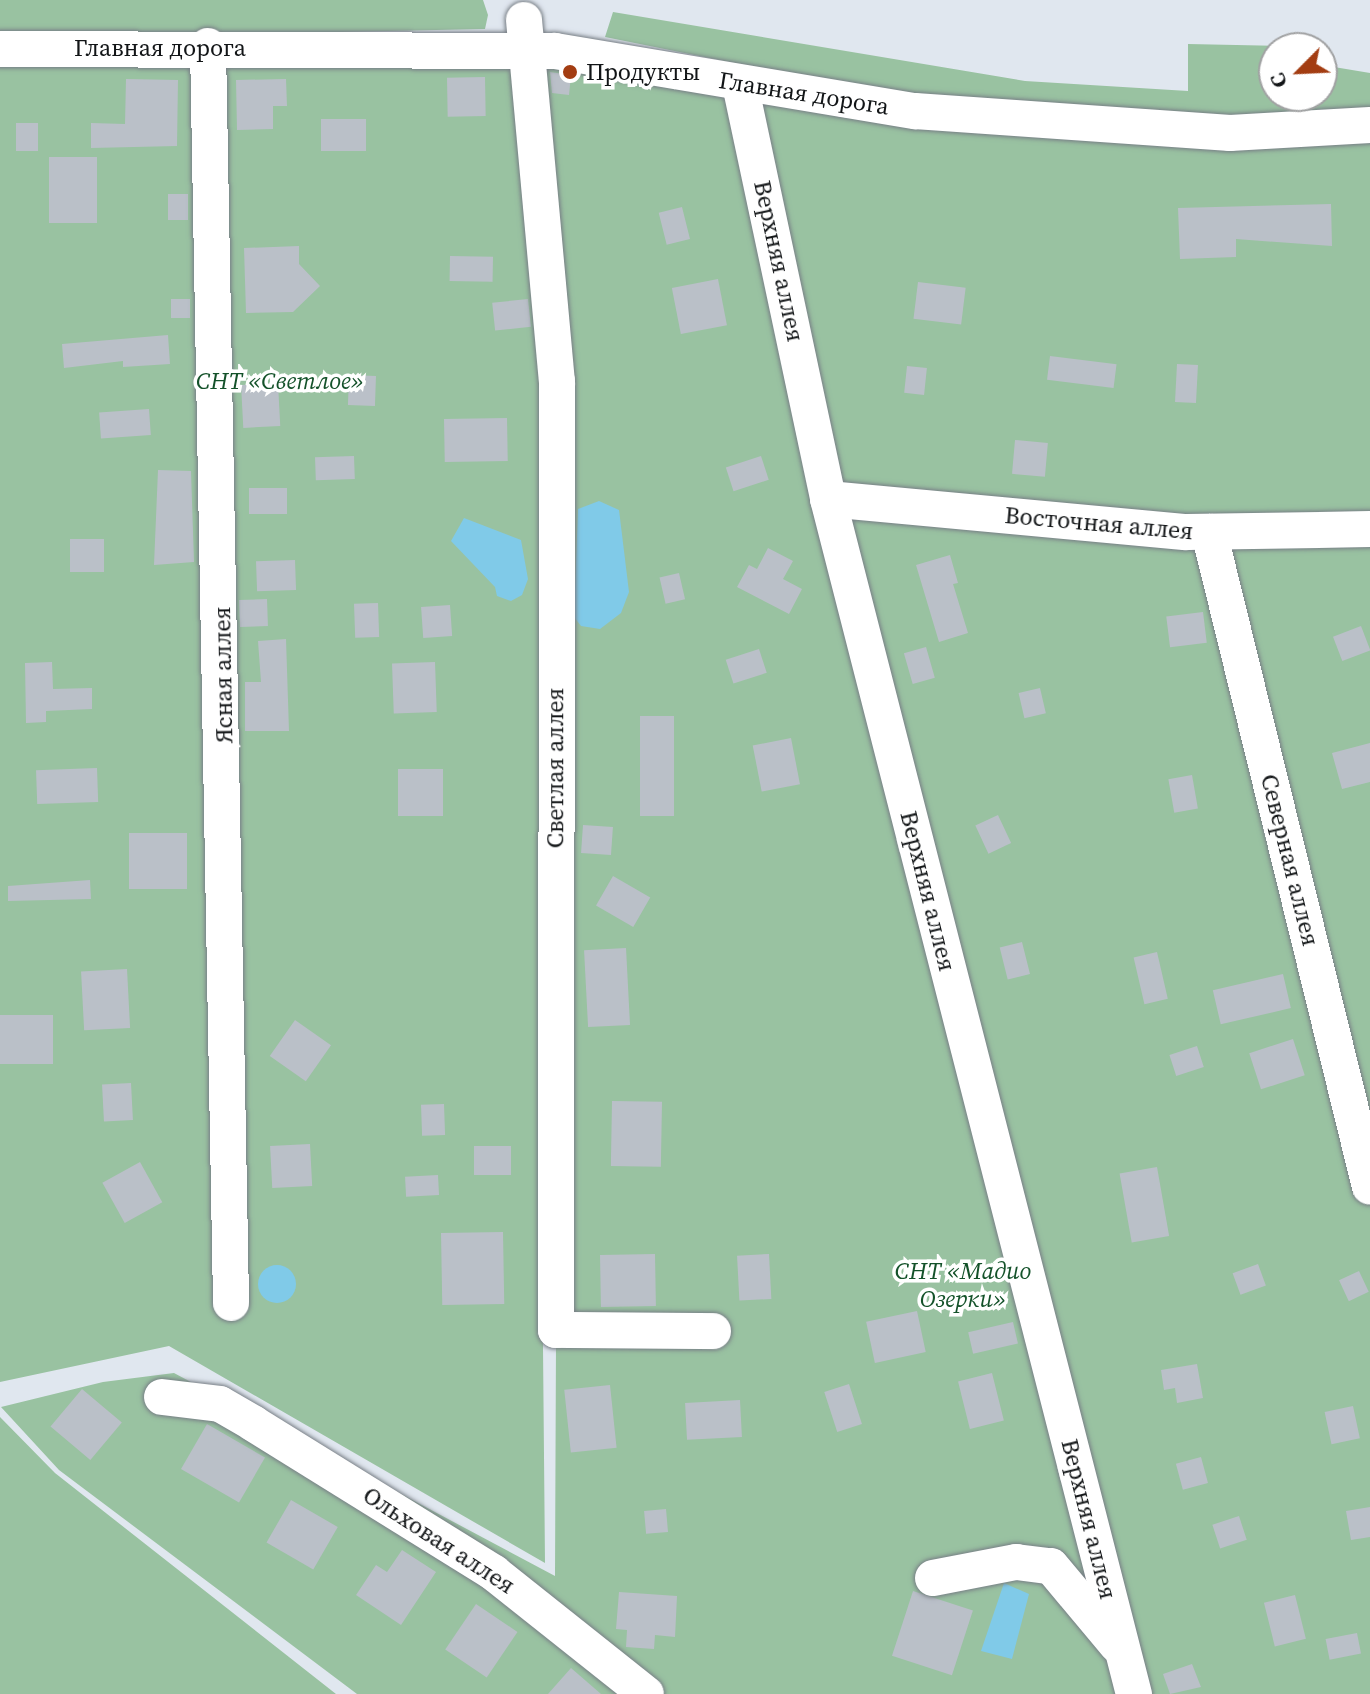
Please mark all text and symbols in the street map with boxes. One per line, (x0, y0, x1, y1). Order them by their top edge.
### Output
north arrow (1258, 32, 1338, 112)
street label: Главная дорога (74, 34, 246, 62)
place label: Продукты (586, 58, 700, 86)
marker: Продукты (561, 63, 579, 81)
street label: Главная дорога (717, 65, 891, 121)
text: С (1261, 69, 1294, 93)
street label: Верхняя аллея (748, 178, 810, 344)
park label: СНТ «Светлое» (196, 367, 364, 395)
street label: Восточная аллея (1004, 500, 1194, 546)
street label: Ясная аллея (207, 606, 239, 744)
street label: Светлая аллея (541, 688, 569, 848)
street label: Северная аллея (1255, 771, 1325, 949)
street label: Верхняя аллея (894, 808, 962, 974)
park label: СНТ «Мадио Озерки» (895, 1257, 1031, 1313)
street label: Верхняя аллея (1055, 1436, 1123, 1602)
street label: Ольховая аллея (358, 1480, 520, 1600)

